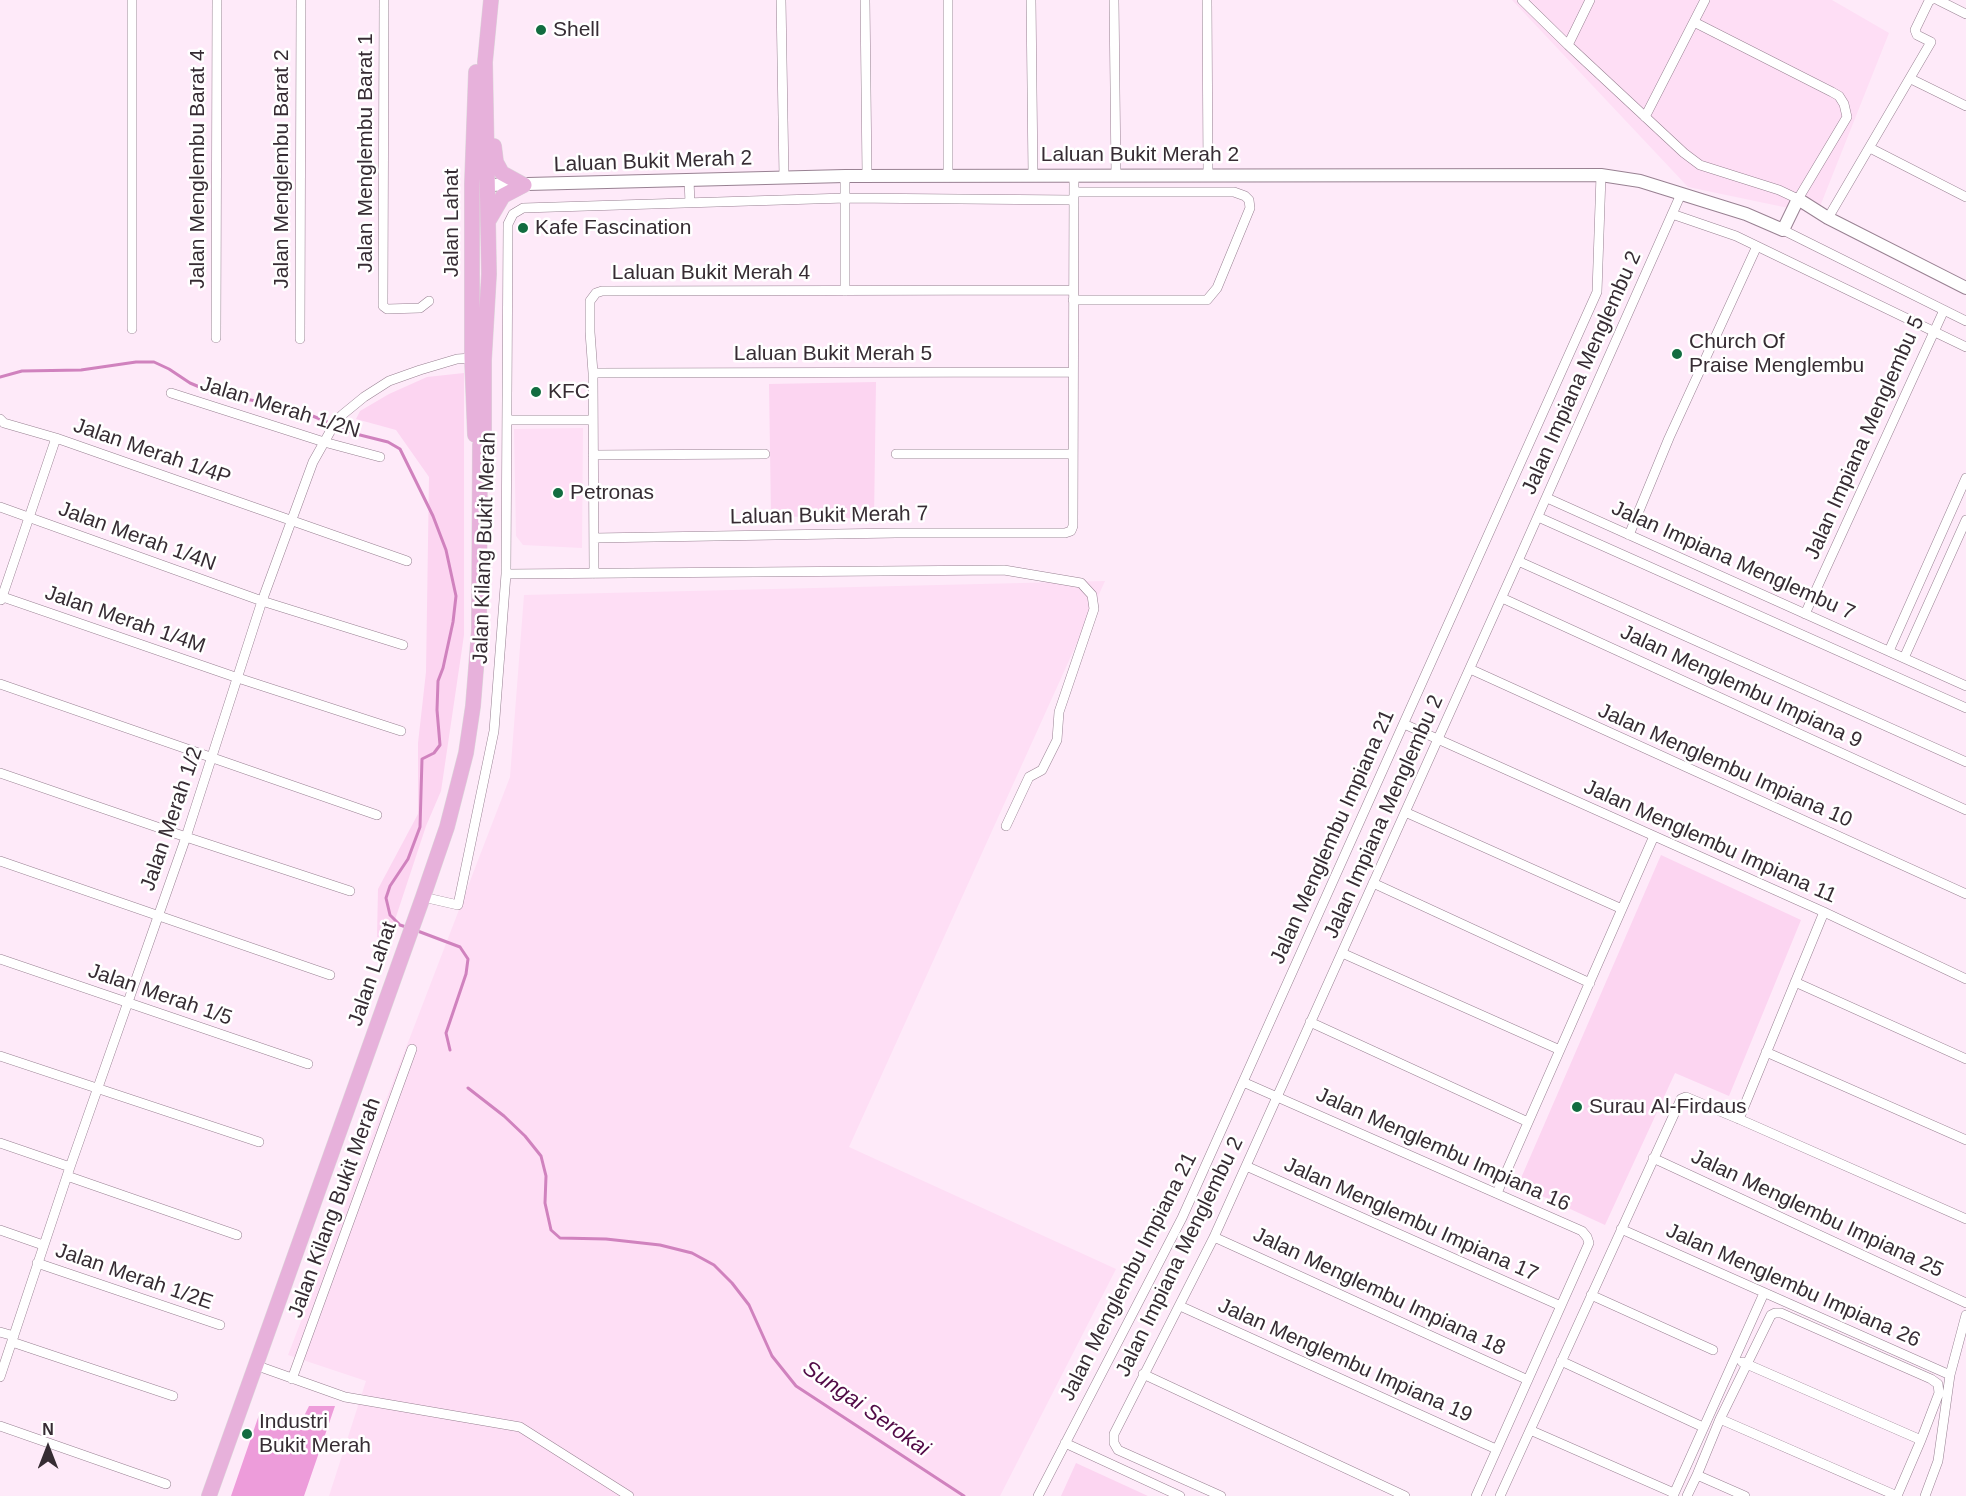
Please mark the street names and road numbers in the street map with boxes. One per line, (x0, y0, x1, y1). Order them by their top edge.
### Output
street label: Jalan Menglembu Barat 1 (353, 33, 379, 273)
street label: Jalan Menglembu Barat 4 (185, 49, 211, 289)
street label: Jalan Menglembu Barat 2 (269, 49, 295, 289)
street label: Laluan Bukit Merah 2 (1041, 142, 1239, 168)
street label: Laluan Bukit Merah 2 (553, 146, 753, 178)
street label: Jalan Lahat (439, 169, 465, 277)
street label: Jalan Impiana Menglembu 2 (1517, 247, 1647, 499)
street label: Laluan Bukit Merah 4 (612, 260, 810, 286)
street label: Jalan Impiana Menglembu 5 (1800, 312, 1930, 564)
street label: Laluan Bukit Merah 5 (734, 341, 932, 367)
street label: Jalan Merah 1/2N (197, 372, 363, 444)
street label: Jalan Merah 1/4P (70, 413, 234, 491)
street label: Jalan Kilang Bukit Merah (468, 431, 502, 665)
street label: Jalan Impiana Menglembu 7 (1607, 496, 1859, 626)
street label: Jalan Merah 1/4N (55, 497, 219, 577)
street label: Laluan Bukit Merah 7 (730, 502, 928, 530)
street label: Jalan Merah 1/4M (41, 581, 209, 659)
street label: Jalan Menglembu Impiana 9 (1616, 620, 1866, 754)
street label: Jalan Impiana Menglembu 2 (1319, 691, 1449, 943)
street label: Jalan Menglembu Impiana 10 (1594, 698, 1856, 834)
street label: Jalan Menglembu Impiana 21 (1265, 706, 1401, 968)
street label: Jalan Merah 1/2 (136, 744, 208, 894)
street label: Jalan Menglembu Impiana 11 (1580, 775, 1840, 909)
street label: Jalan Lahat (343, 919, 403, 1029)
street label: Jalan Merah 1/5 (85, 959, 235, 1031)
street label: Jalan Menglembu Impiana 16 (1312, 1082, 1574, 1218)
street label: Jalan Kilang Bukit Merah (283, 1095, 387, 1321)
street label: Jalan Impiana Menglembu 2 (1111, 1133, 1249, 1381)
street label: Jalan Menglembu Impiana 25 (1687, 1144, 1947, 1284)
street label: Jalan Menglembu Impiana 21 (1055, 1149, 1203, 1405)
street label: Jalan Menglembu Impiana 17 (1280, 1152, 1542, 1288)
street label: Jalan Menglembu Impiana 26 (1662, 1218, 1924, 1354)
street label: Jalan Menglembu Impiana 18 (1249, 1222, 1509, 1362)
street label: Jalan Merah 1/2E (52, 1238, 216, 1316)
street label: Jalan Menglembu Impiana 19 (1214, 1293, 1476, 1429)

